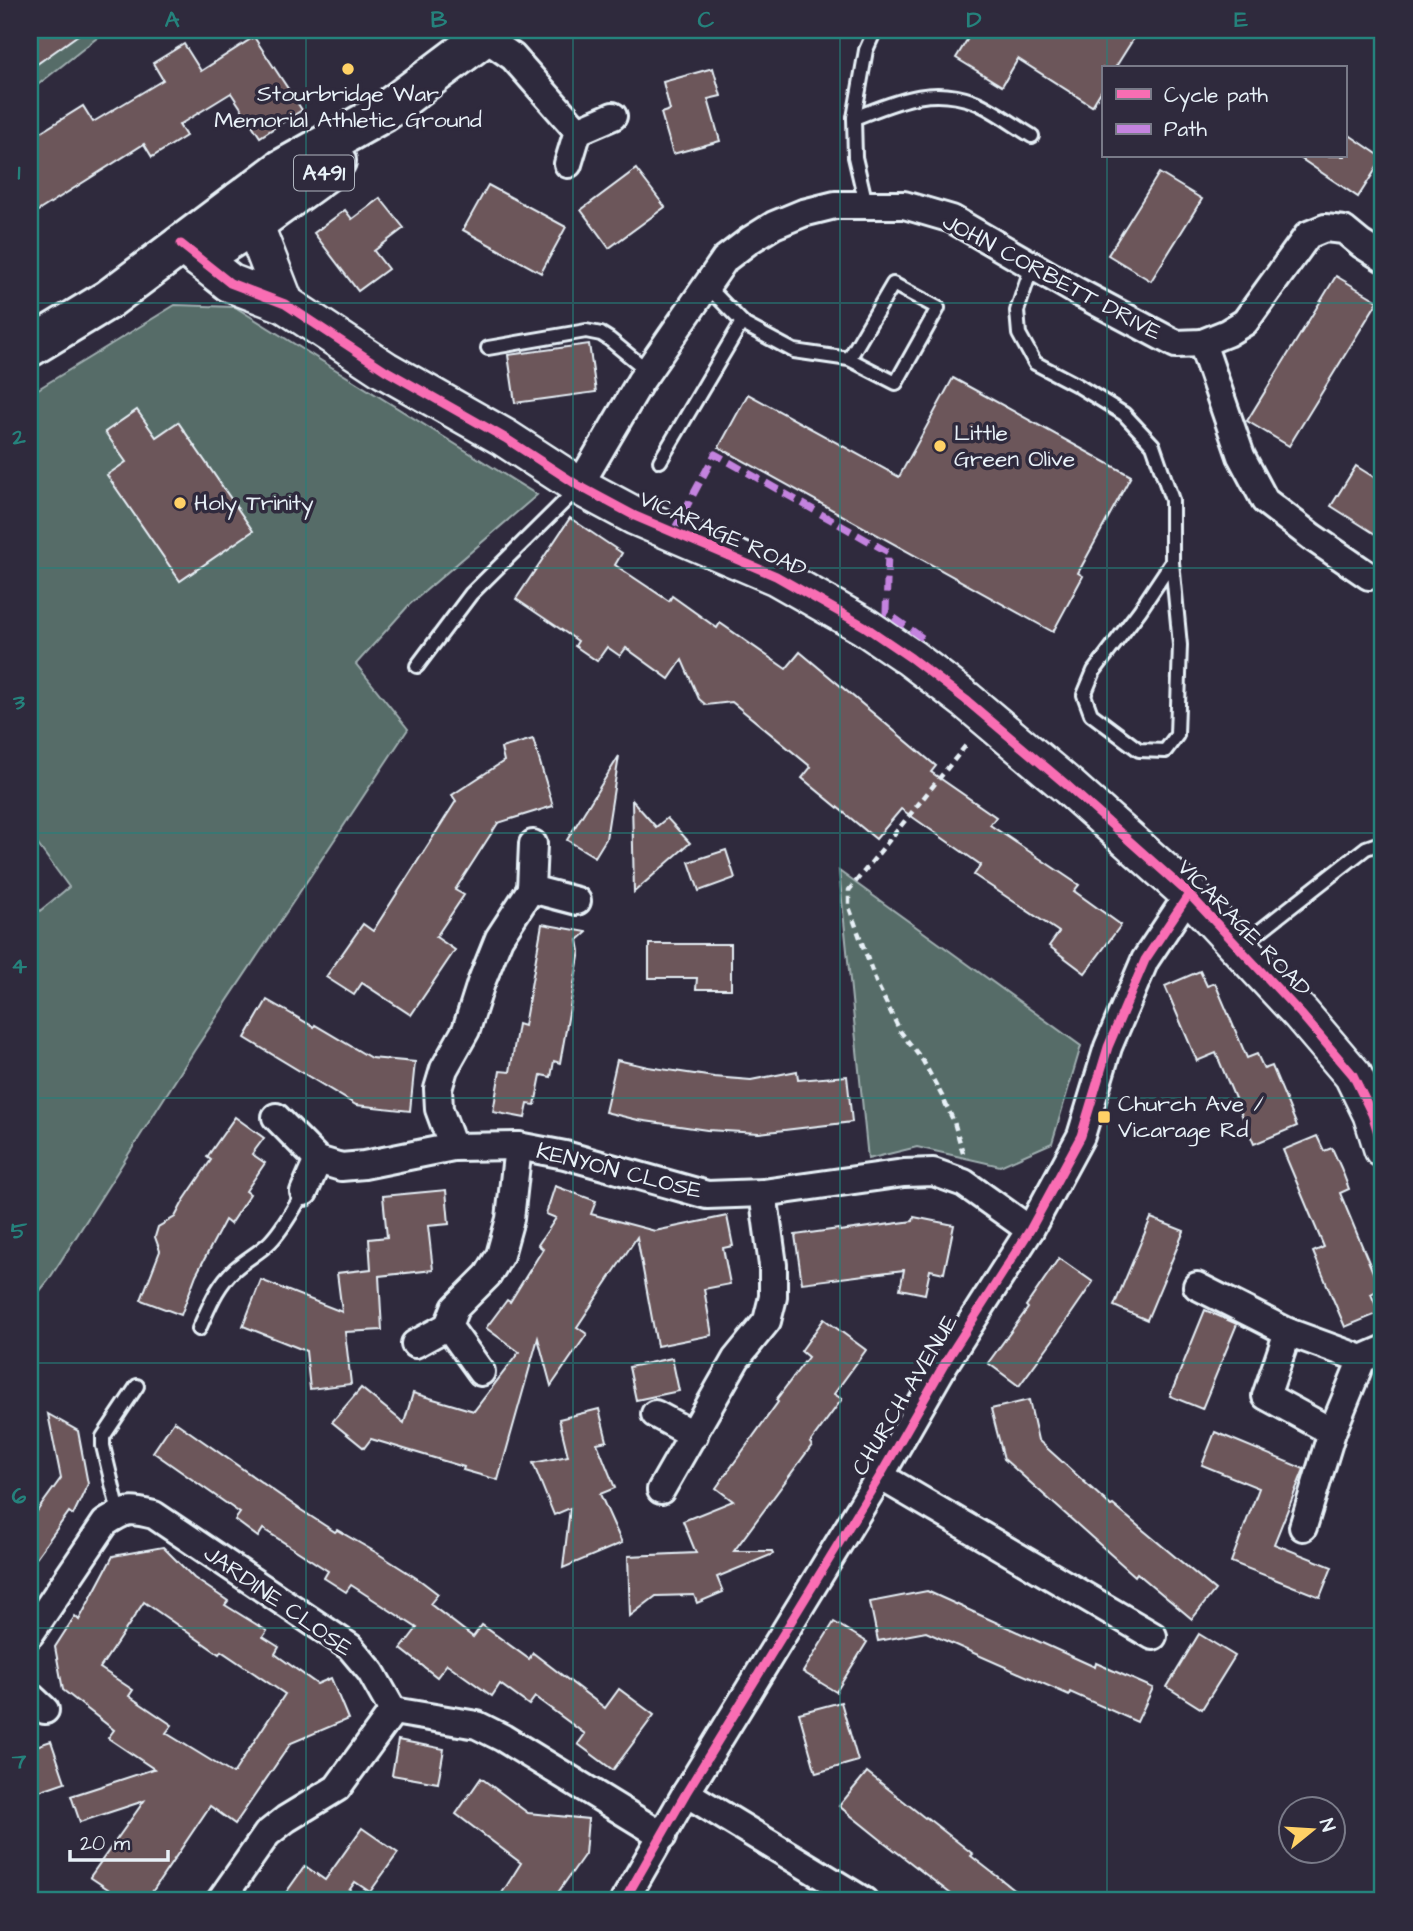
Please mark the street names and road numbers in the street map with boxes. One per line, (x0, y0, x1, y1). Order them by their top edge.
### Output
road number: A491 (294, 156, 354, 190)
street label: JOHN CORBETT DRIVE (937, 206, 1168, 349)
street label: VICARAGE ROAD (634, 483, 812, 585)
street label: VICARAGE ROAD (1170, 852, 1318, 1004)
street label: KENYON CLOSE (533, 1135, 705, 1207)
street label: CHURCH AVENUE (844, 1308, 966, 1482)
street label: JARDINE CLOSE (197, 1538, 359, 1665)

